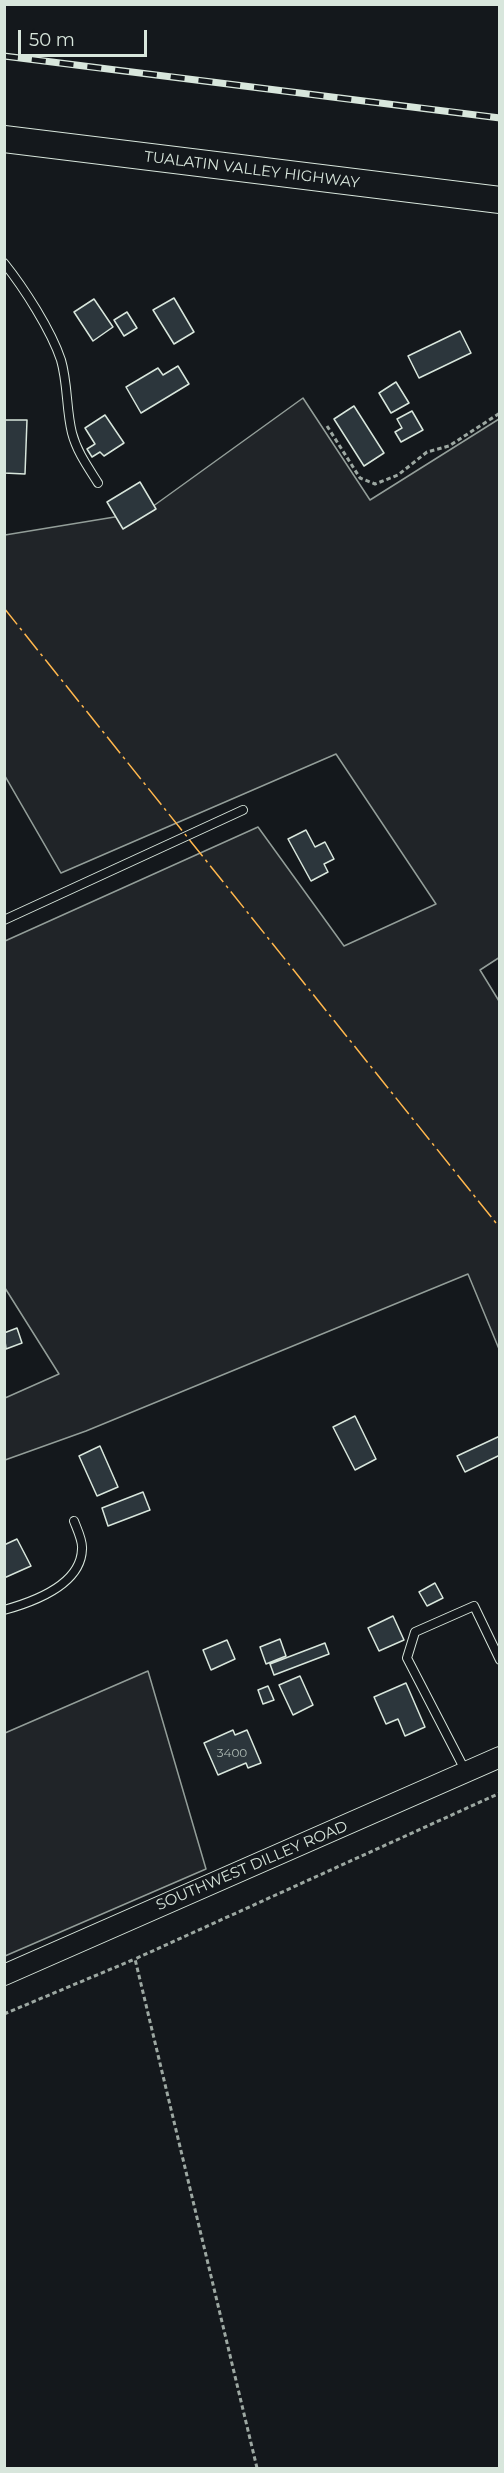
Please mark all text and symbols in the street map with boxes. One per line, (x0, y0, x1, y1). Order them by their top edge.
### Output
scale bar (21, 18, 150, 56)
text: 50 m (29, 29, 75, 51)
street label: TUALATIN VALLEY HIGHWAY (143, 148, 361, 192)
house number: 3400 (217, 1746, 247, 1760)
street label: SOUTHWEST DILLEY ROAD (153, 1817, 351, 1915)

